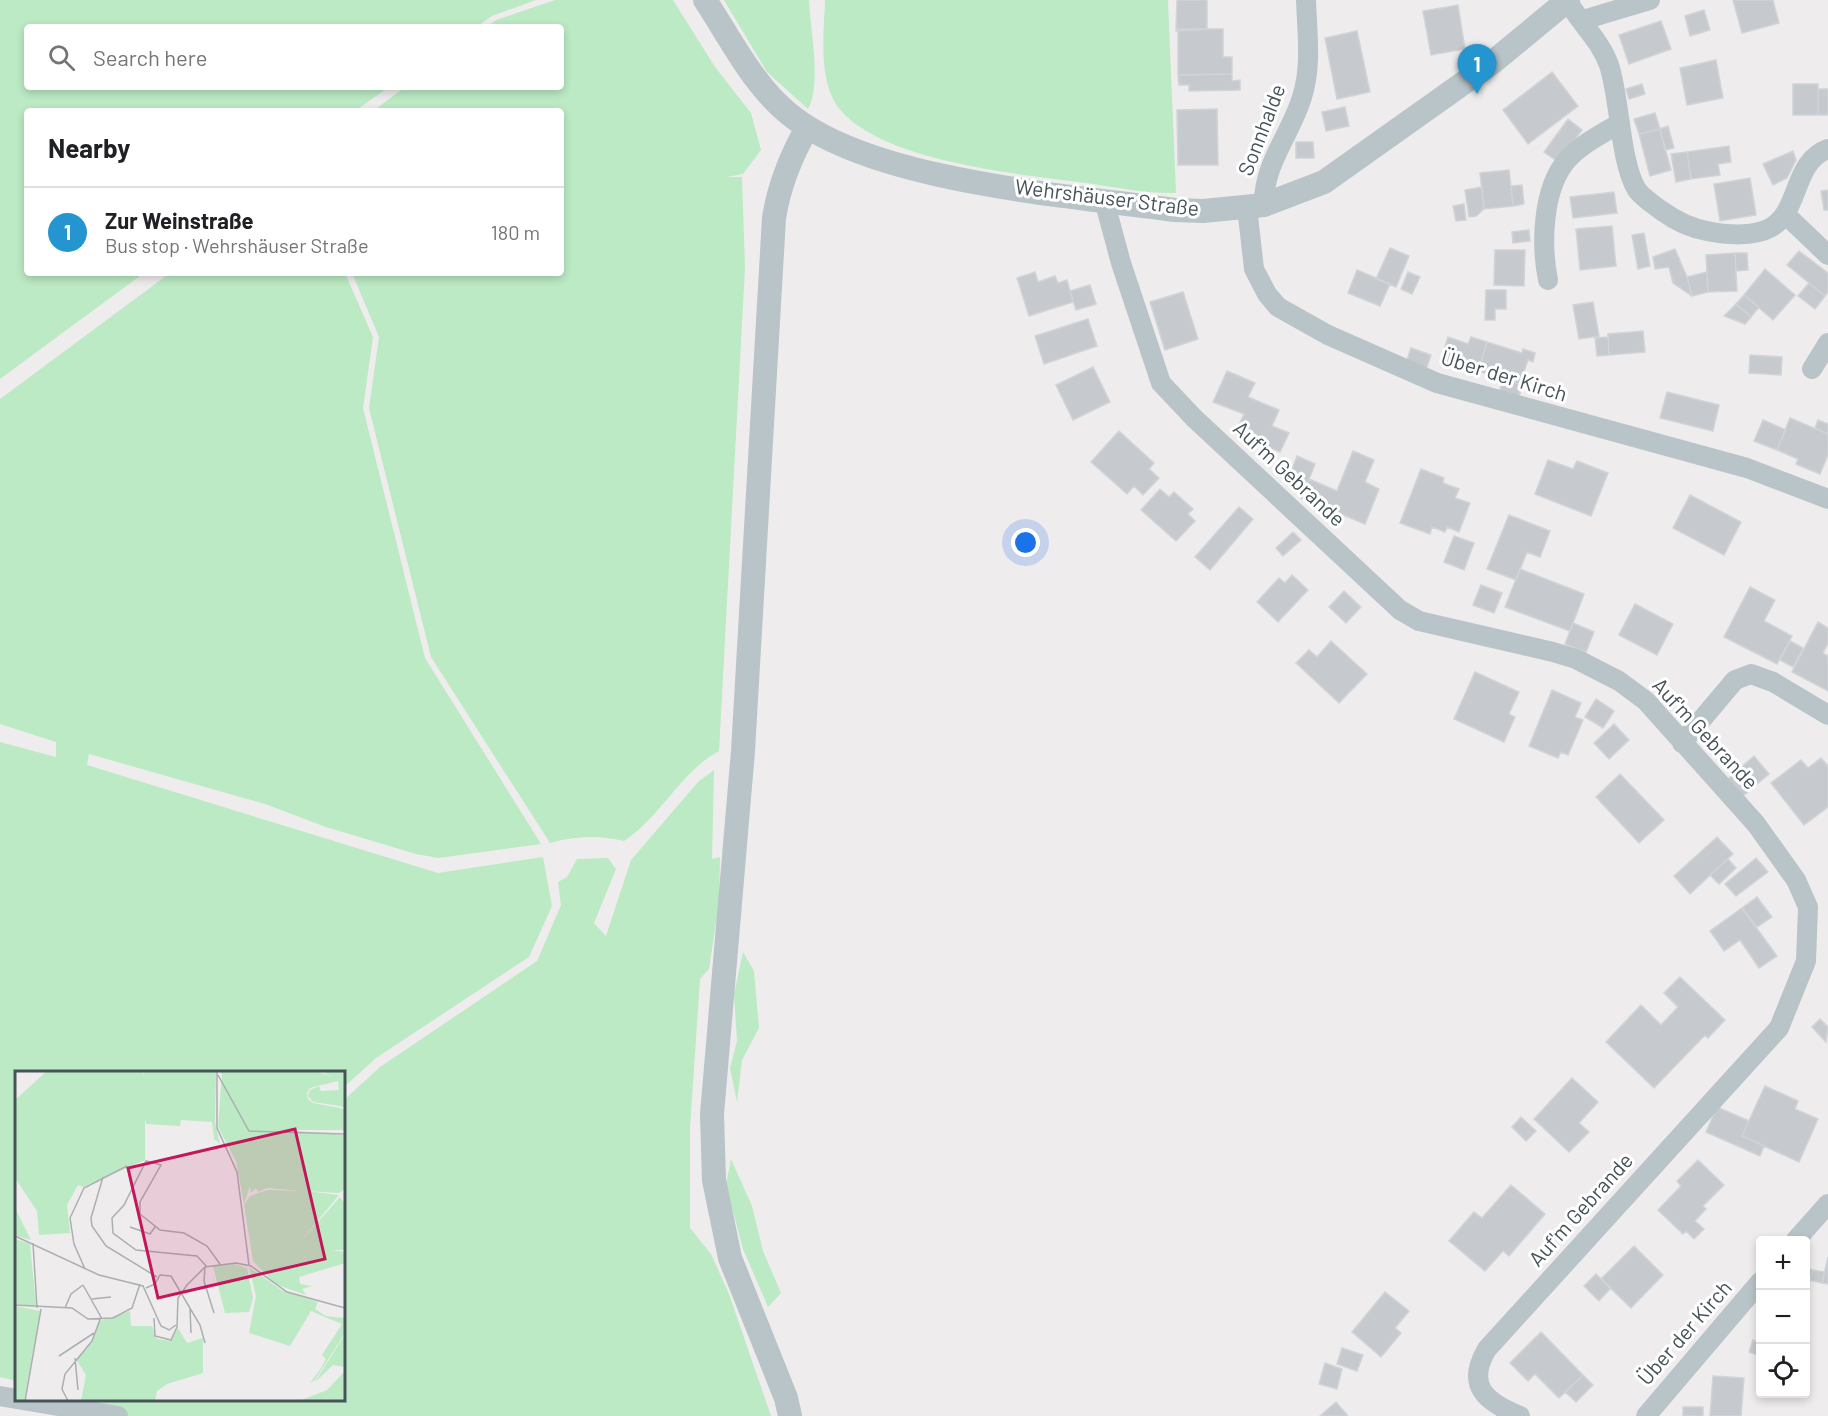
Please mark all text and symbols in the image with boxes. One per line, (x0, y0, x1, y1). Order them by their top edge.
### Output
search box (24, 24, 564, 90)
icon: search (45, 41, 78, 74)
text: Search here (93, 44, 207, 70)
pin: 1 (1458, 44, 1496, 94)
street label: Sonnhalde (1232, 80, 1289, 179)
text: Nearby (48, 132, 130, 163)
street label: Wehrshäuser Straße (1014, 173, 1201, 220)
text: Zur Weinstraße (105, 207, 254, 233)
text: 1 (64, 220, 71, 244)
text: 180 m (491, 220, 540, 244)
text: Bus stop · Wehrshäuser Straße (105, 233, 369, 257)
street label: Über der Kirch (1438, 344, 1570, 406)
street label: Auf'm Gebrande (1229, 415, 1351, 531)
your location (1011, 528, 1040, 557)
street label: Auf'm Gebrande (1648, 672, 1764, 794)
inset map (15, 1071, 345, 1401)
street label: Auf'm Gebrande (1523, 1147, 1637, 1271)
map controls (1756, 1236, 1810, 1398)
button: + (1756, 1236, 1810, 1290)
street label: Über der Kirch (1632, 1275, 1736, 1389)
button: − (1756, 1290, 1810, 1344)
button: locate (1756, 1344, 1810, 1398)

